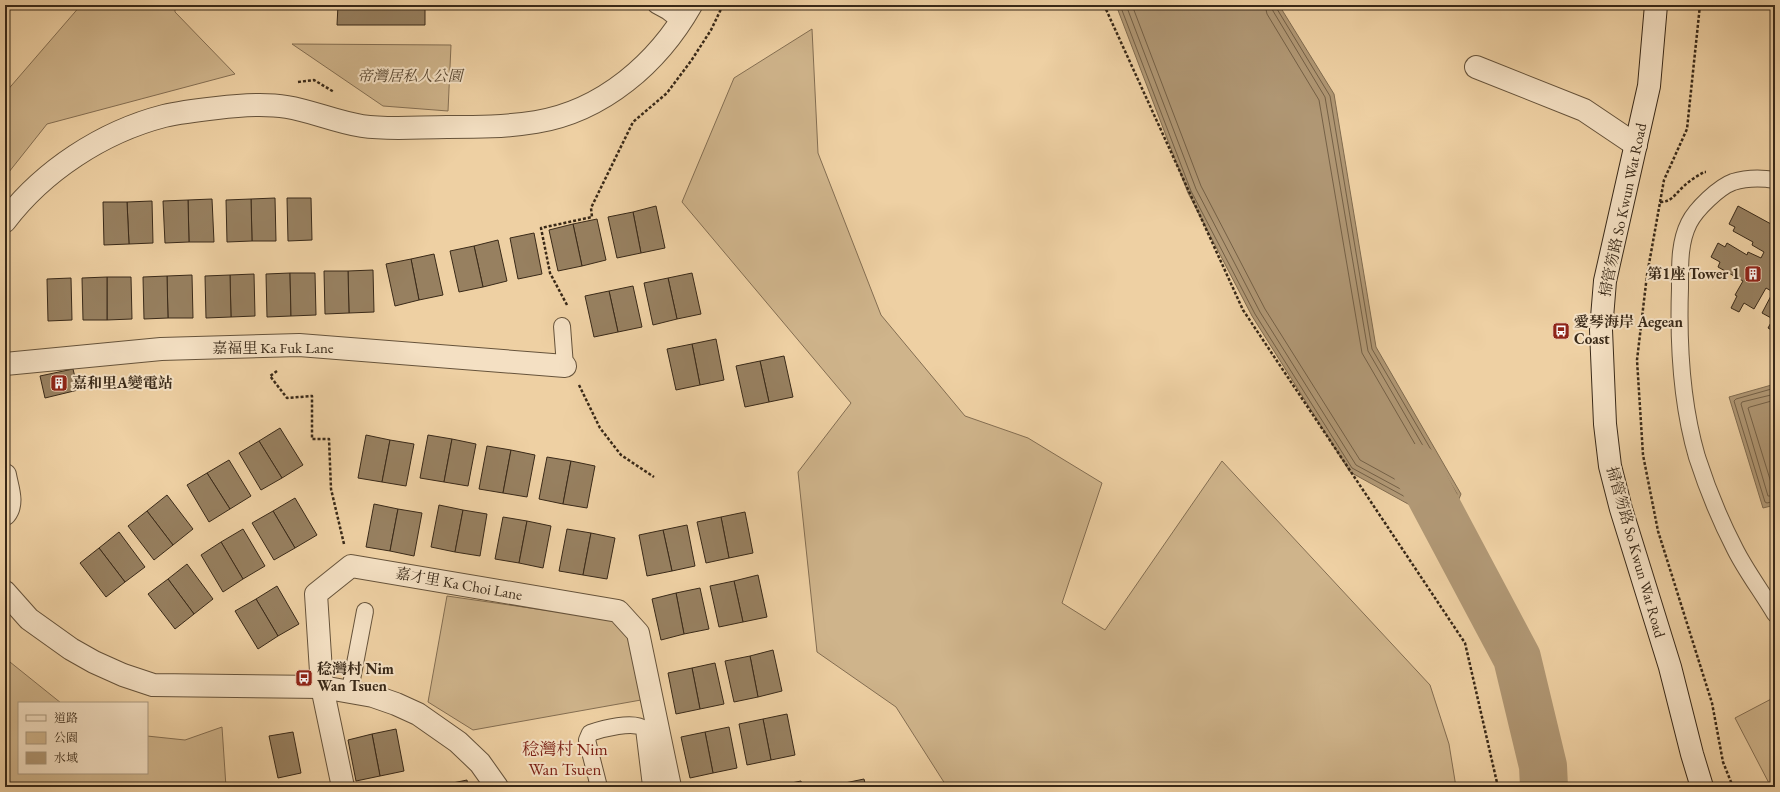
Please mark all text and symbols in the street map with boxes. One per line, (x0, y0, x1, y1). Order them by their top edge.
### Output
park label: 帝灣居私人公園 (357, 66, 464, 85)
street label: 掃管笏路 So Kwun Wat Road (1595, 121, 1650, 298)
place label: 第1座 Tower 1 (1647, 264, 1740, 283)
building icon: 第1座 Tower 1 (1743, 264, 1763, 284)
place label: 愛琴海岸 Aegean Coast (1574, 312, 1684, 348)
bus stop icon: 愛琴海岸 Aegean Coast (1551, 321, 1571, 341)
street label: 嘉福里 Ka Fuk Lane (212, 338, 334, 357)
building icon: 嘉和里A變電站 (49, 373, 69, 393)
place label: 嘉和里A變電站 (72, 373, 173, 392)
street label: 掃管笏路 So Kwun Wat Road (1603, 464, 1670, 640)
street label: 嘉才里 Ka Choi Lane (394, 563, 524, 604)
place label: 稔灣村 Nim Wan Tsuen (317, 659, 394, 695)
bus stop icon: 稔灣村 Nim Wan Tsuen (294, 668, 314, 688)
legend (18, 702, 148, 774)
text: 道路 (54, 710, 78, 726)
text: 公園 (54, 730, 78, 746)
district label: 稔灣村 Nim Wan Tsuen (522, 738, 608, 780)
text: 水域 (54, 750, 78, 766)

